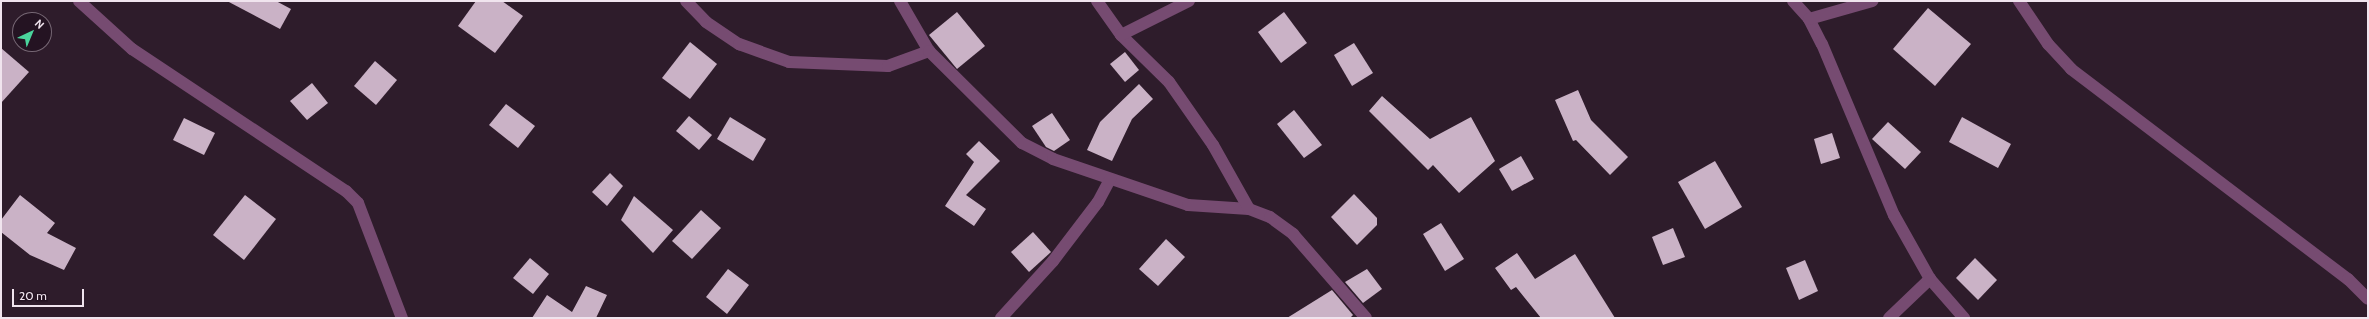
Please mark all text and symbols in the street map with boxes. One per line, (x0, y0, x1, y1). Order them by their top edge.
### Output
north arrow (12, 12, 52, 52)
text: N (32, 16, 47, 32)
scale bar (14, 281, 86, 307)
text: 20 m (19, 288, 47, 303)

